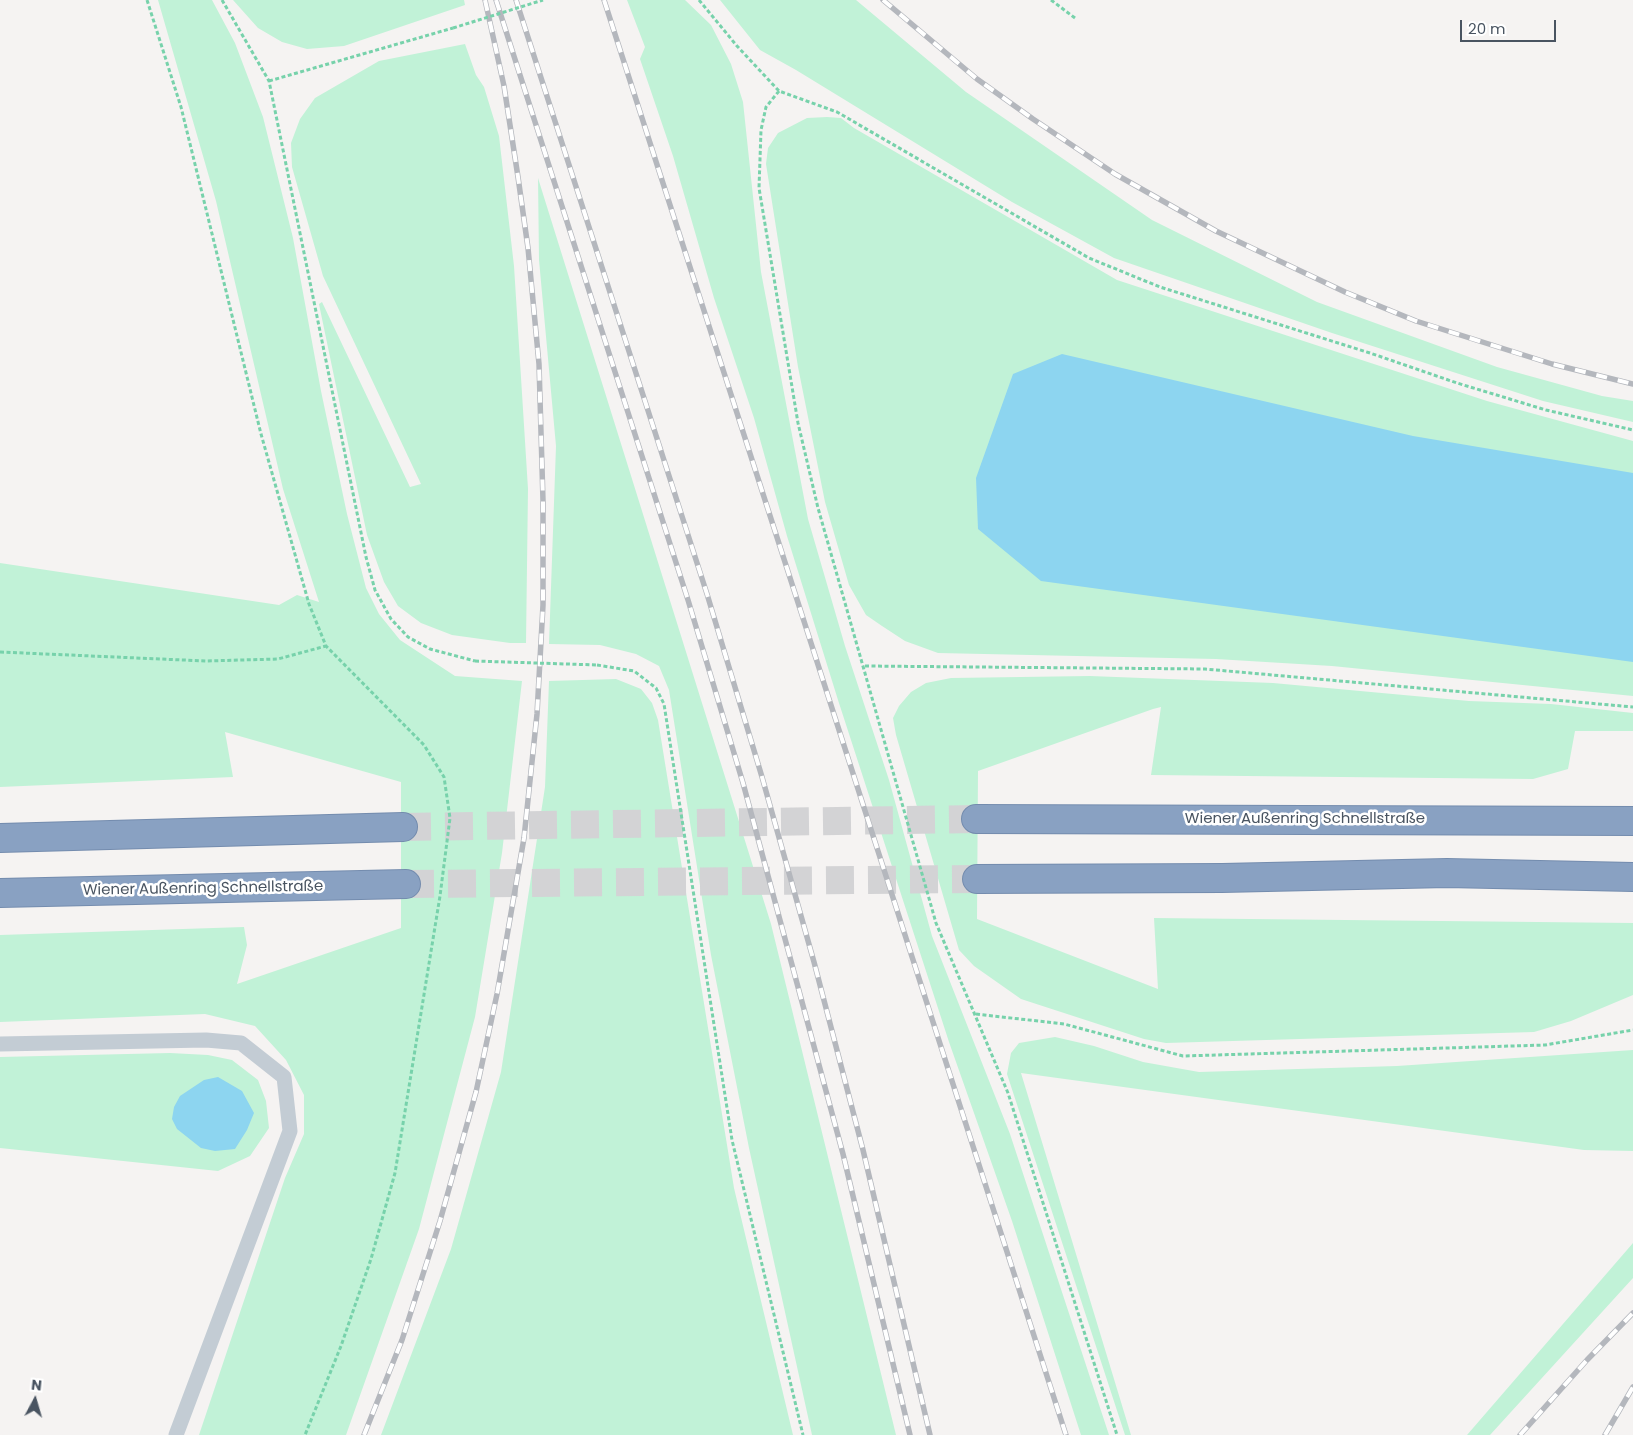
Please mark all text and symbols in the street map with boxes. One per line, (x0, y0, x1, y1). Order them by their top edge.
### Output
scale bar (1463, 10, 1559, 42)
text: 20 m (1468, 18, 1506, 39)
street label: Wiener Außenring Schnellstraße (1185, 810, 1425, 828)
street label: Wiener Außenring Schnellstraße (83, 878, 323, 900)
north arrow (10, 1375, 60, 1425)
text: N (30, 1375, 43, 1396)

